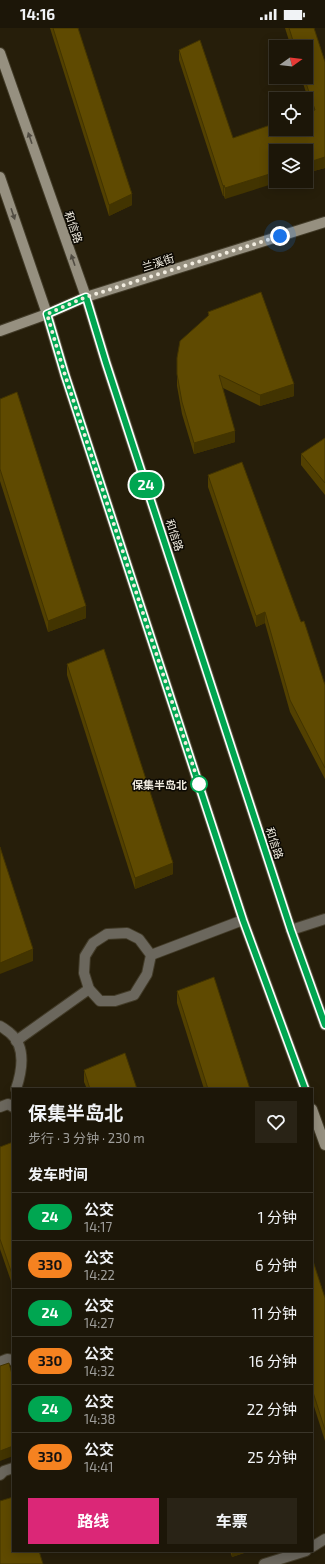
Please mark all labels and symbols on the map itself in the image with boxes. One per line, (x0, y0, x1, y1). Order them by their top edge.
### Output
north arrow (269, 40, 313, 84)
one-way arrow (26, 131, 32, 143)
one-way arrow (10, 208, 16, 220)
street label: 和信路 (62, 209, 86, 245)
your location (270, 226, 290, 246)
street label: 兰溪街 (140, 251, 176, 273)
one-way arrow (70, 254, 76, 266)
line badge: 24 (128, 472, 164, 498)
street label: 和信路 (164, 517, 186, 553)
marker: 保集半岛北 (190, 775, 208, 793)
place label: 保集半岛北 (132, 778, 187, 791)
street label: 和信路 (264, 825, 286, 861)

